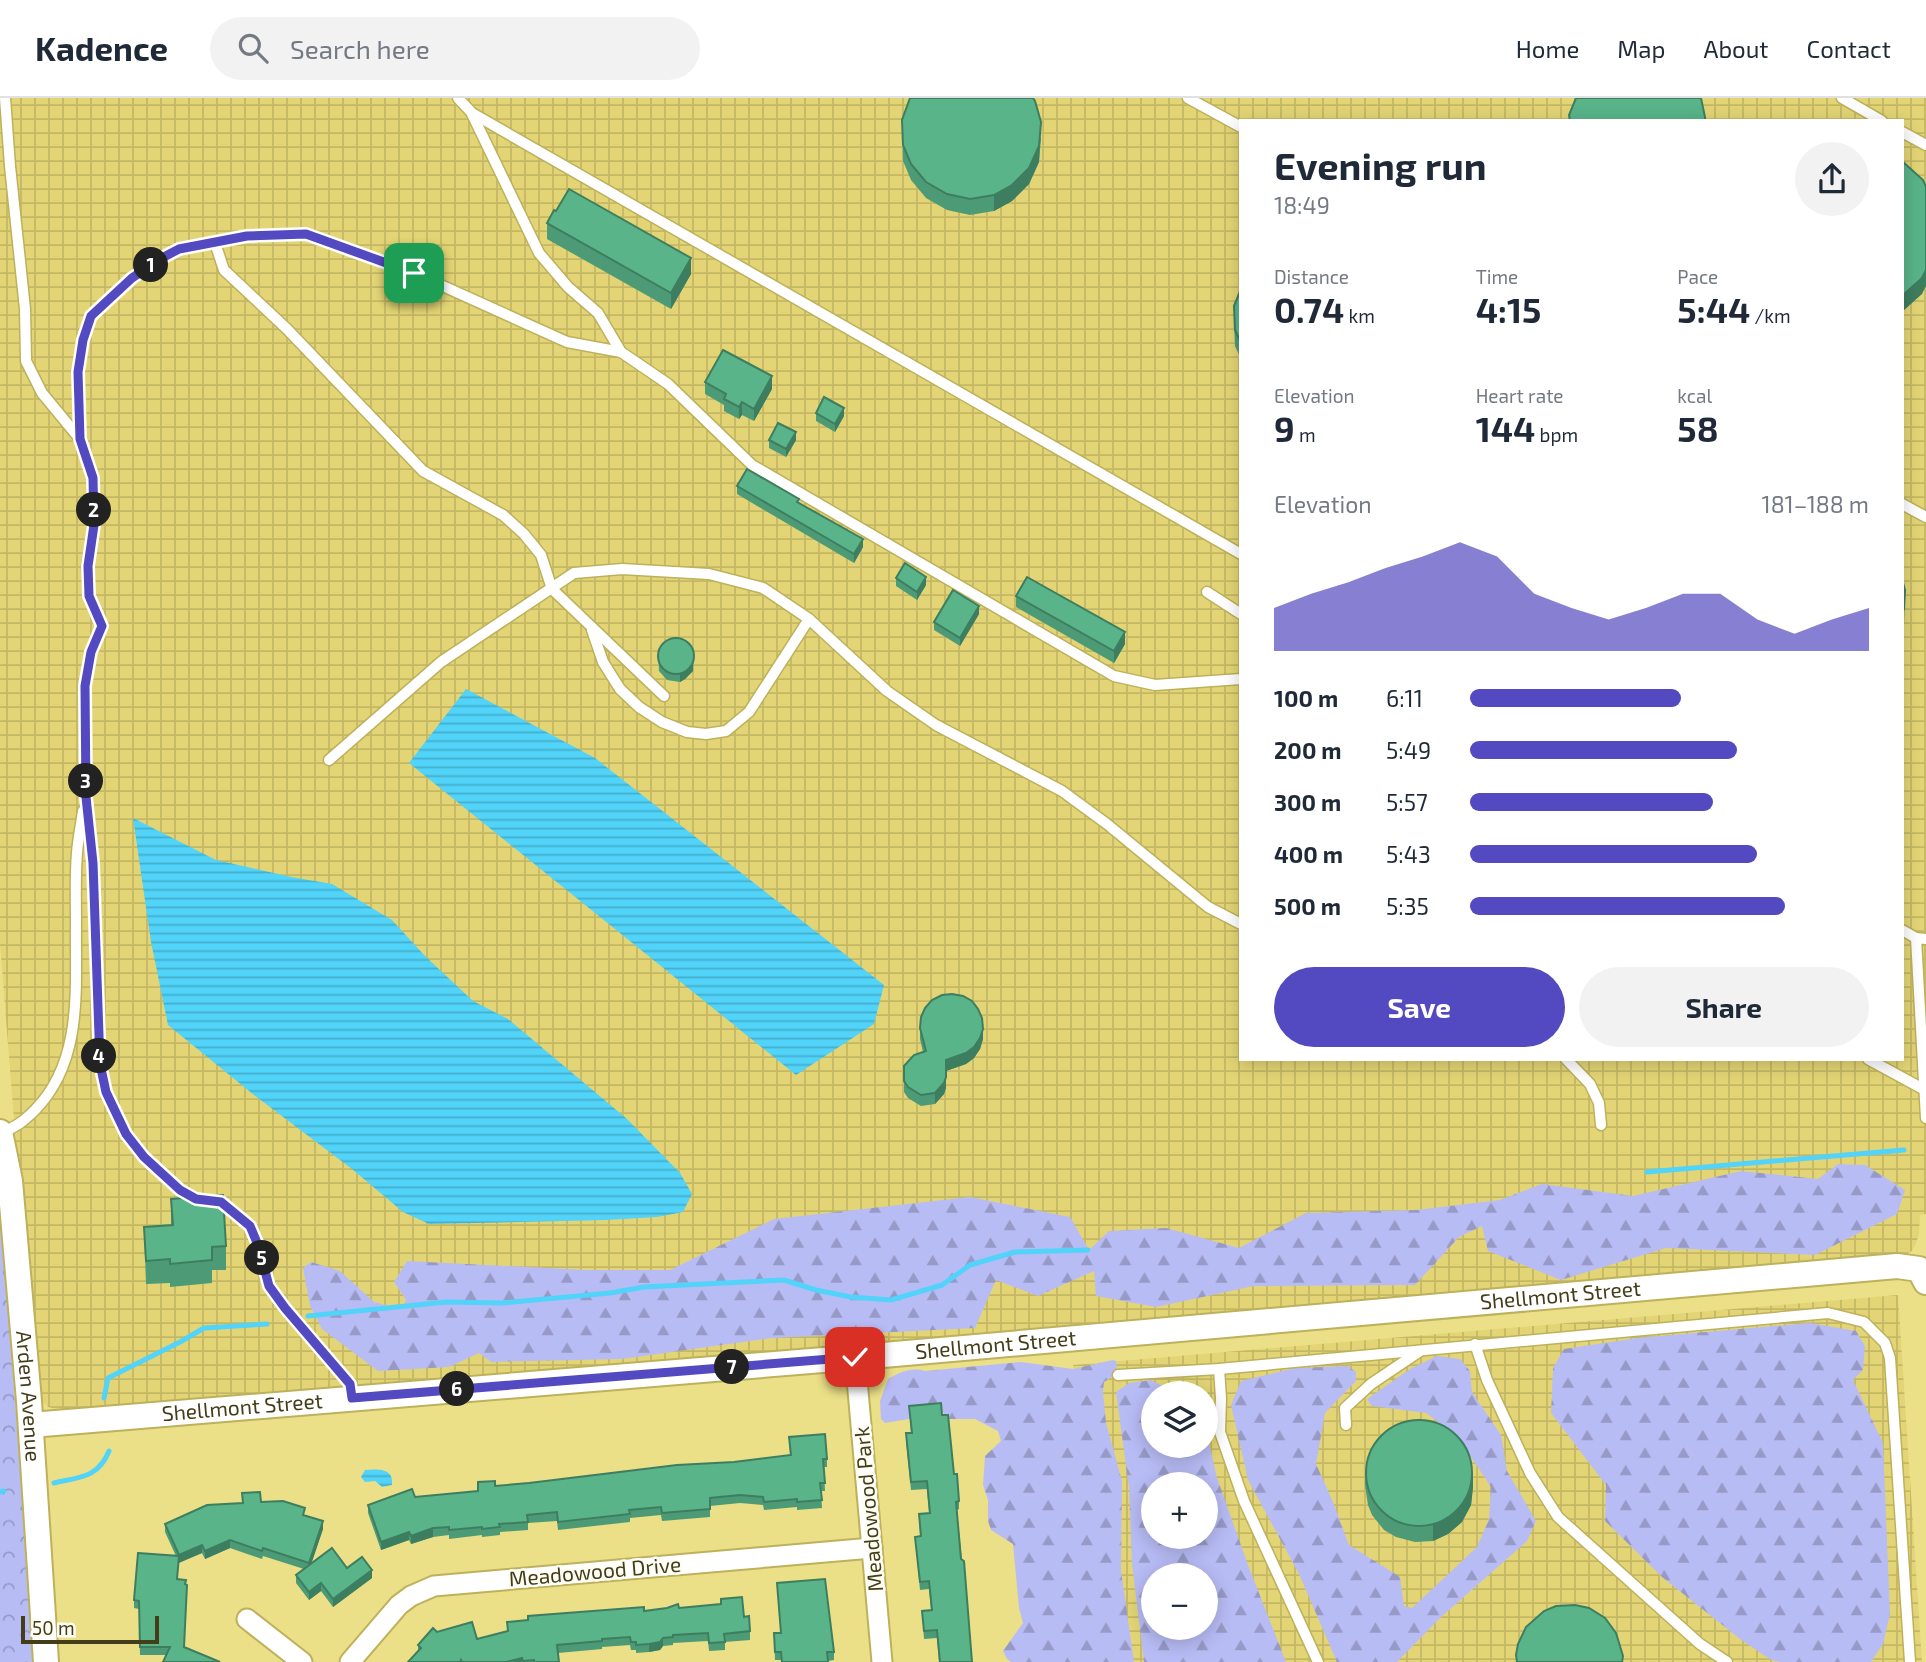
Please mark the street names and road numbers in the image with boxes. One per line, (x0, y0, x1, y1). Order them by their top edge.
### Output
street label: Shellmont Street (1479, 1275, 1642, 1314)
street label: Shellmont Street (914, 1324, 1077, 1363)
street label: Arden Avenue (12, 1330, 47, 1462)
street label: Shellmont Street (161, 1387, 324, 1425)
street label: Meadowood Park (848, 1425, 887, 1593)
street label: Meadowood Drive (508, 1551, 682, 1590)

